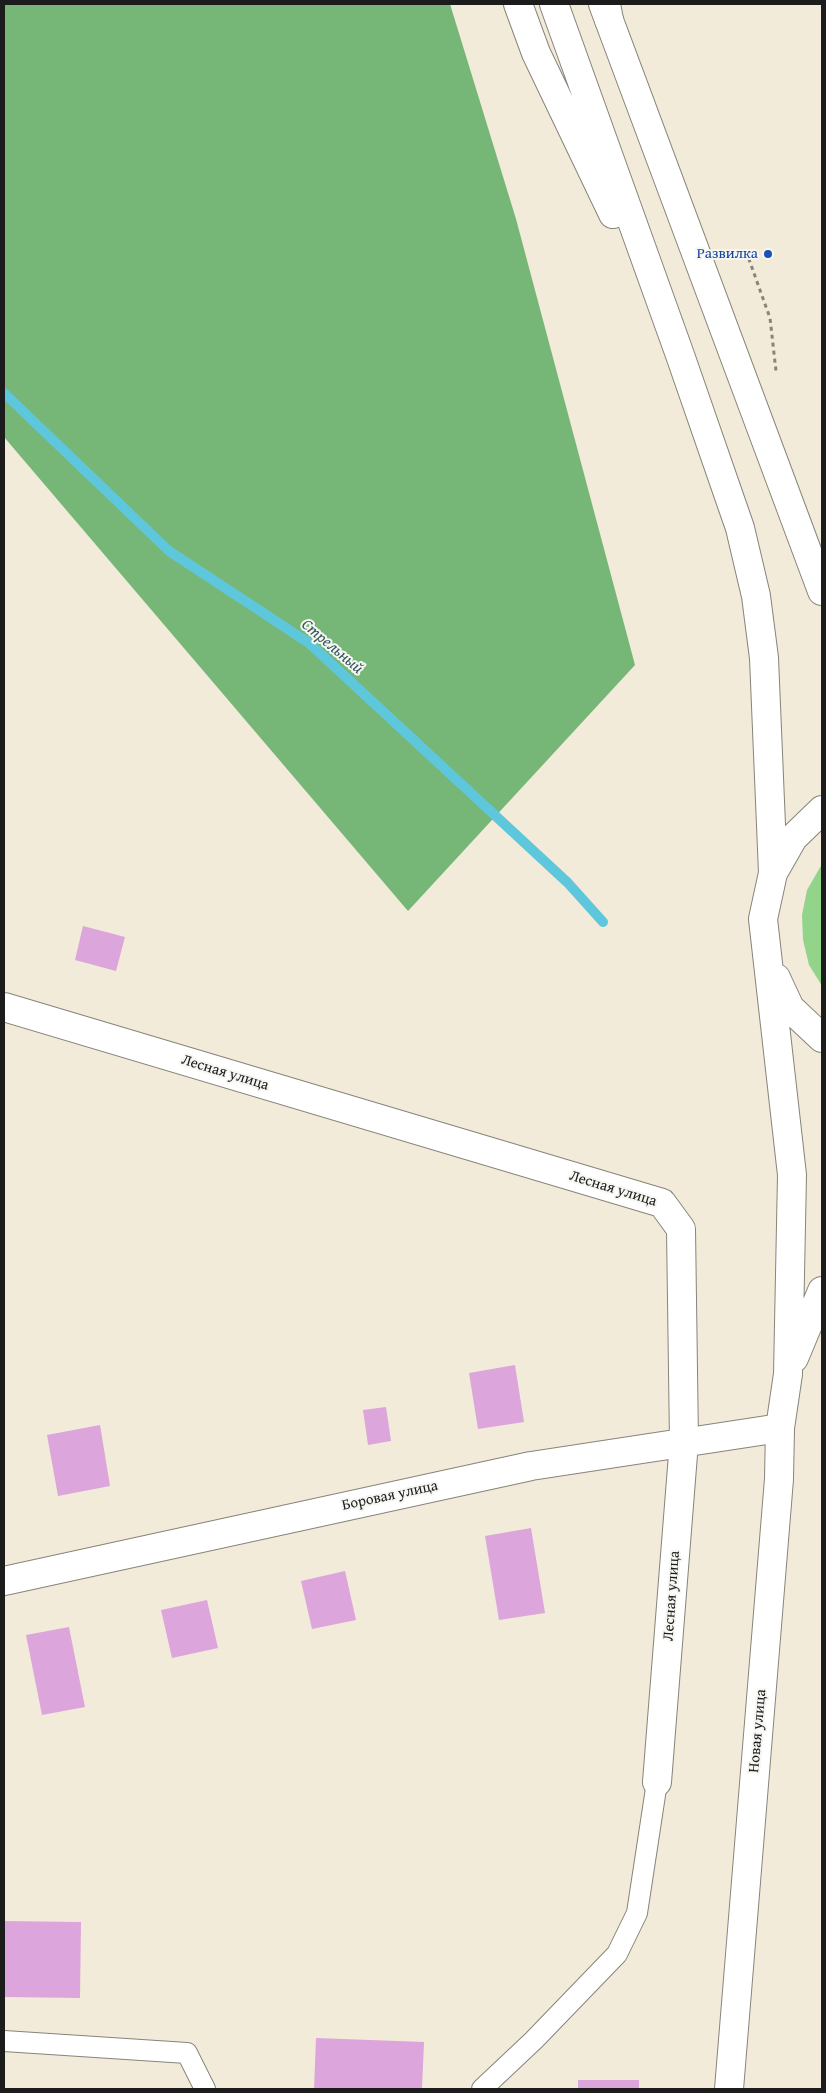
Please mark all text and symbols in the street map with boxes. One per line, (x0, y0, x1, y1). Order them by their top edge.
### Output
place label: Развилка (697, 245, 758, 263)
marker: Развилка (762, 248, 774, 260)
water label: Стрельный (297, 616, 367, 678)
street label: Лесная улица (179, 1051, 271, 1095)
street label: Лесная улица (567, 1167, 659, 1211)
street label: Боровая улица (340, 1477, 440, 1515)
street label: Лесная улица (660, 1550, 684, 1642)
street label: Новая улица (745, 1689, 771, 1773)

